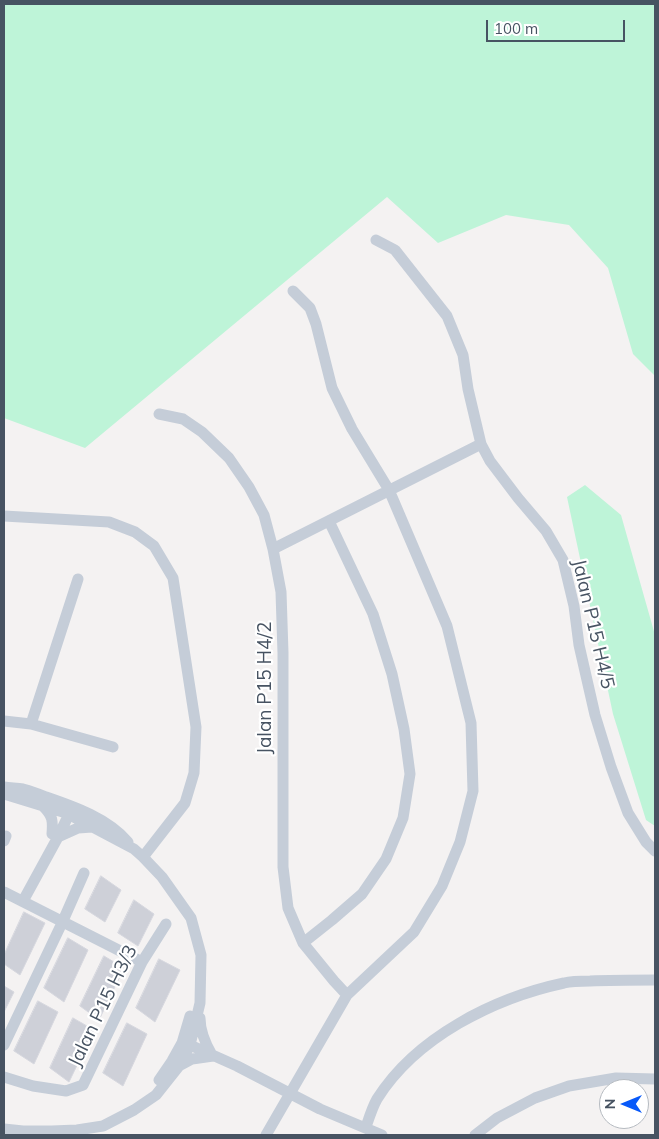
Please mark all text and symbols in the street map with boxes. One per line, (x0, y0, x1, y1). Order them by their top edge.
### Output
scale bar (489, 10, 628, 42)
text: 100 m (494, 19, 538, 38)
street label: Jalan P15 H4/5 (567, 557, 619, 691)
street label: Jalan P15 H4/2 (254, 622, 276, 754)
street label: Jalan P15 H3/3 (64, 941, 142, 1071)
north arrow (599, 1079, 649, 1129)
text: N (601, 1099, 619, 1109)

